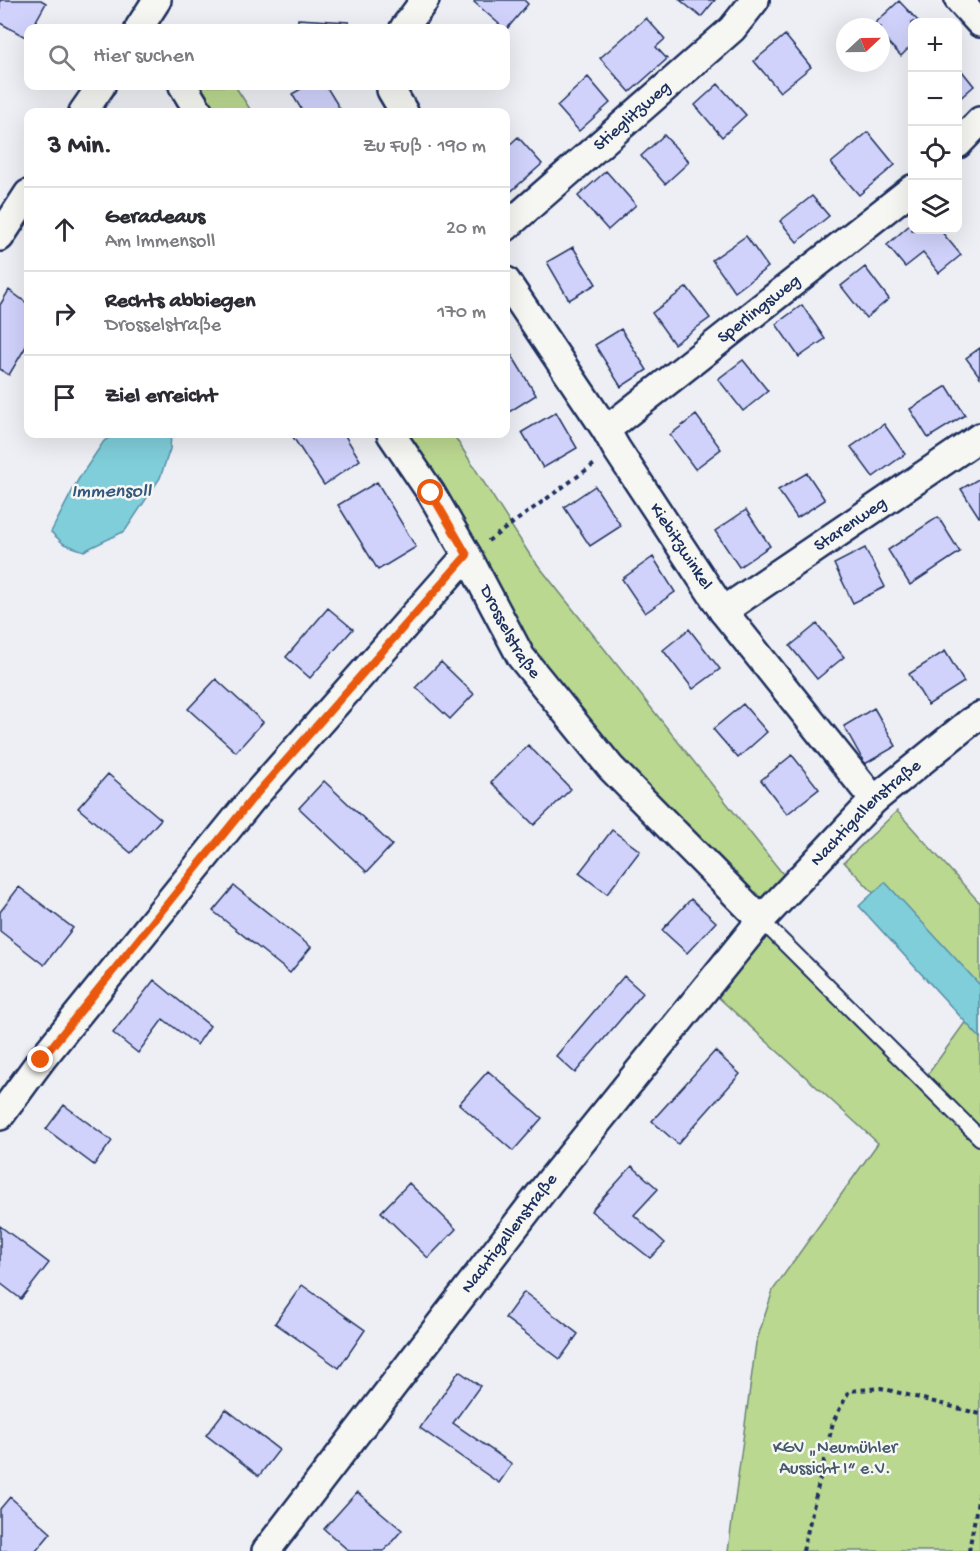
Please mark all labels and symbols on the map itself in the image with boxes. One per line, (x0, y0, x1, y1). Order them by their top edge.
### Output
north arrow (836, 18, 890, 72)
street label: Stieglitzweg (589, 77, 675, 156)
street label: Sperlingsweg (714, 270, 805, 348)
route start (417, 479, 443, 505)
water label: Immensoll (71, 481, 152, 504)
street label: Starenweg (810, 493, 891, 557)
street label: Kiebitzwinkel (645, 499, 717, 594)
street label: Drosselstraße (474, 581, 545, 684)
street label: Nachtigallenstraße (806, 755, 926, 871)
route end (27, 1046, 53, 1072)
street label: Nachtigallenstraße (457, 1169, 563, 1298)
park label: KGV „Neumühler Aussicht I“ e.V. (773, 1438, 899, 1480)

